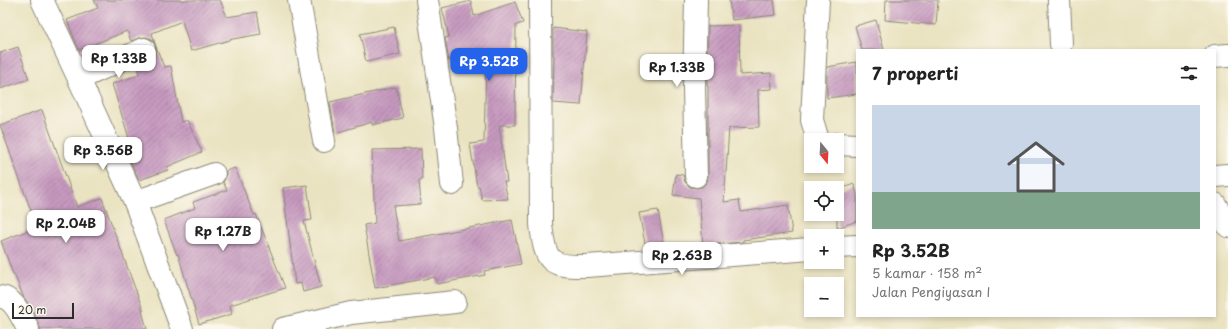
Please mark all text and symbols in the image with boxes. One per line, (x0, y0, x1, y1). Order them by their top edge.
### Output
pin: Rp 1.33B (78, 45, 160, 79)
text: Rp 1.33B (91, 48, 147, 67)
pin: Rp 3.52B (448, 48, 530, 82)
text: Rp 3.52B (459, 51, 519, 70)
pin: Rp 1.33B (636, 54, 718, 88)
text: Rp 1.33B (649, 57, 705, 76)
text: 7 properti (872, 60, 958, 86)
icon: filters (1178, 62, 1200, 84)
icon: home (1000, 131, 1072, 203)
north arrow (804, 133, 844, 173)
map controls (804, 133, 844, 317)
pin: Rp 3.56B (62, 137, 144, 171)
text: Rp 3.56B (73, 140, 133, 159)
button: locate (804, 181, 844, 221)
pin: Rp 2.04B (25, 210, 107, 244)
text: Rp 2.04B (36, 213, 96, 232)
pin: Rp 1.27B (182, 218, 264, 252)
text: Rp 1.27B (195, 221, 251, 240)
button: + (804, 229, 844, 269)
text: Rp 3.52B (872, 237, 950, 263)
pin: Rp 2.63B (641, 242, 723, 276)
text: Rp 2.63B (652, 245, 712, 264)
text: 5 kamar · 158 m² (872, 263, 982, 282)
button: − (804, 277, 844, 317)
text: Jalan Pengiyasan I (872, 282, 990, 301)
scale bar (12, 301, 74, 320)
text: 20 m (18, 301, 46, 318)

